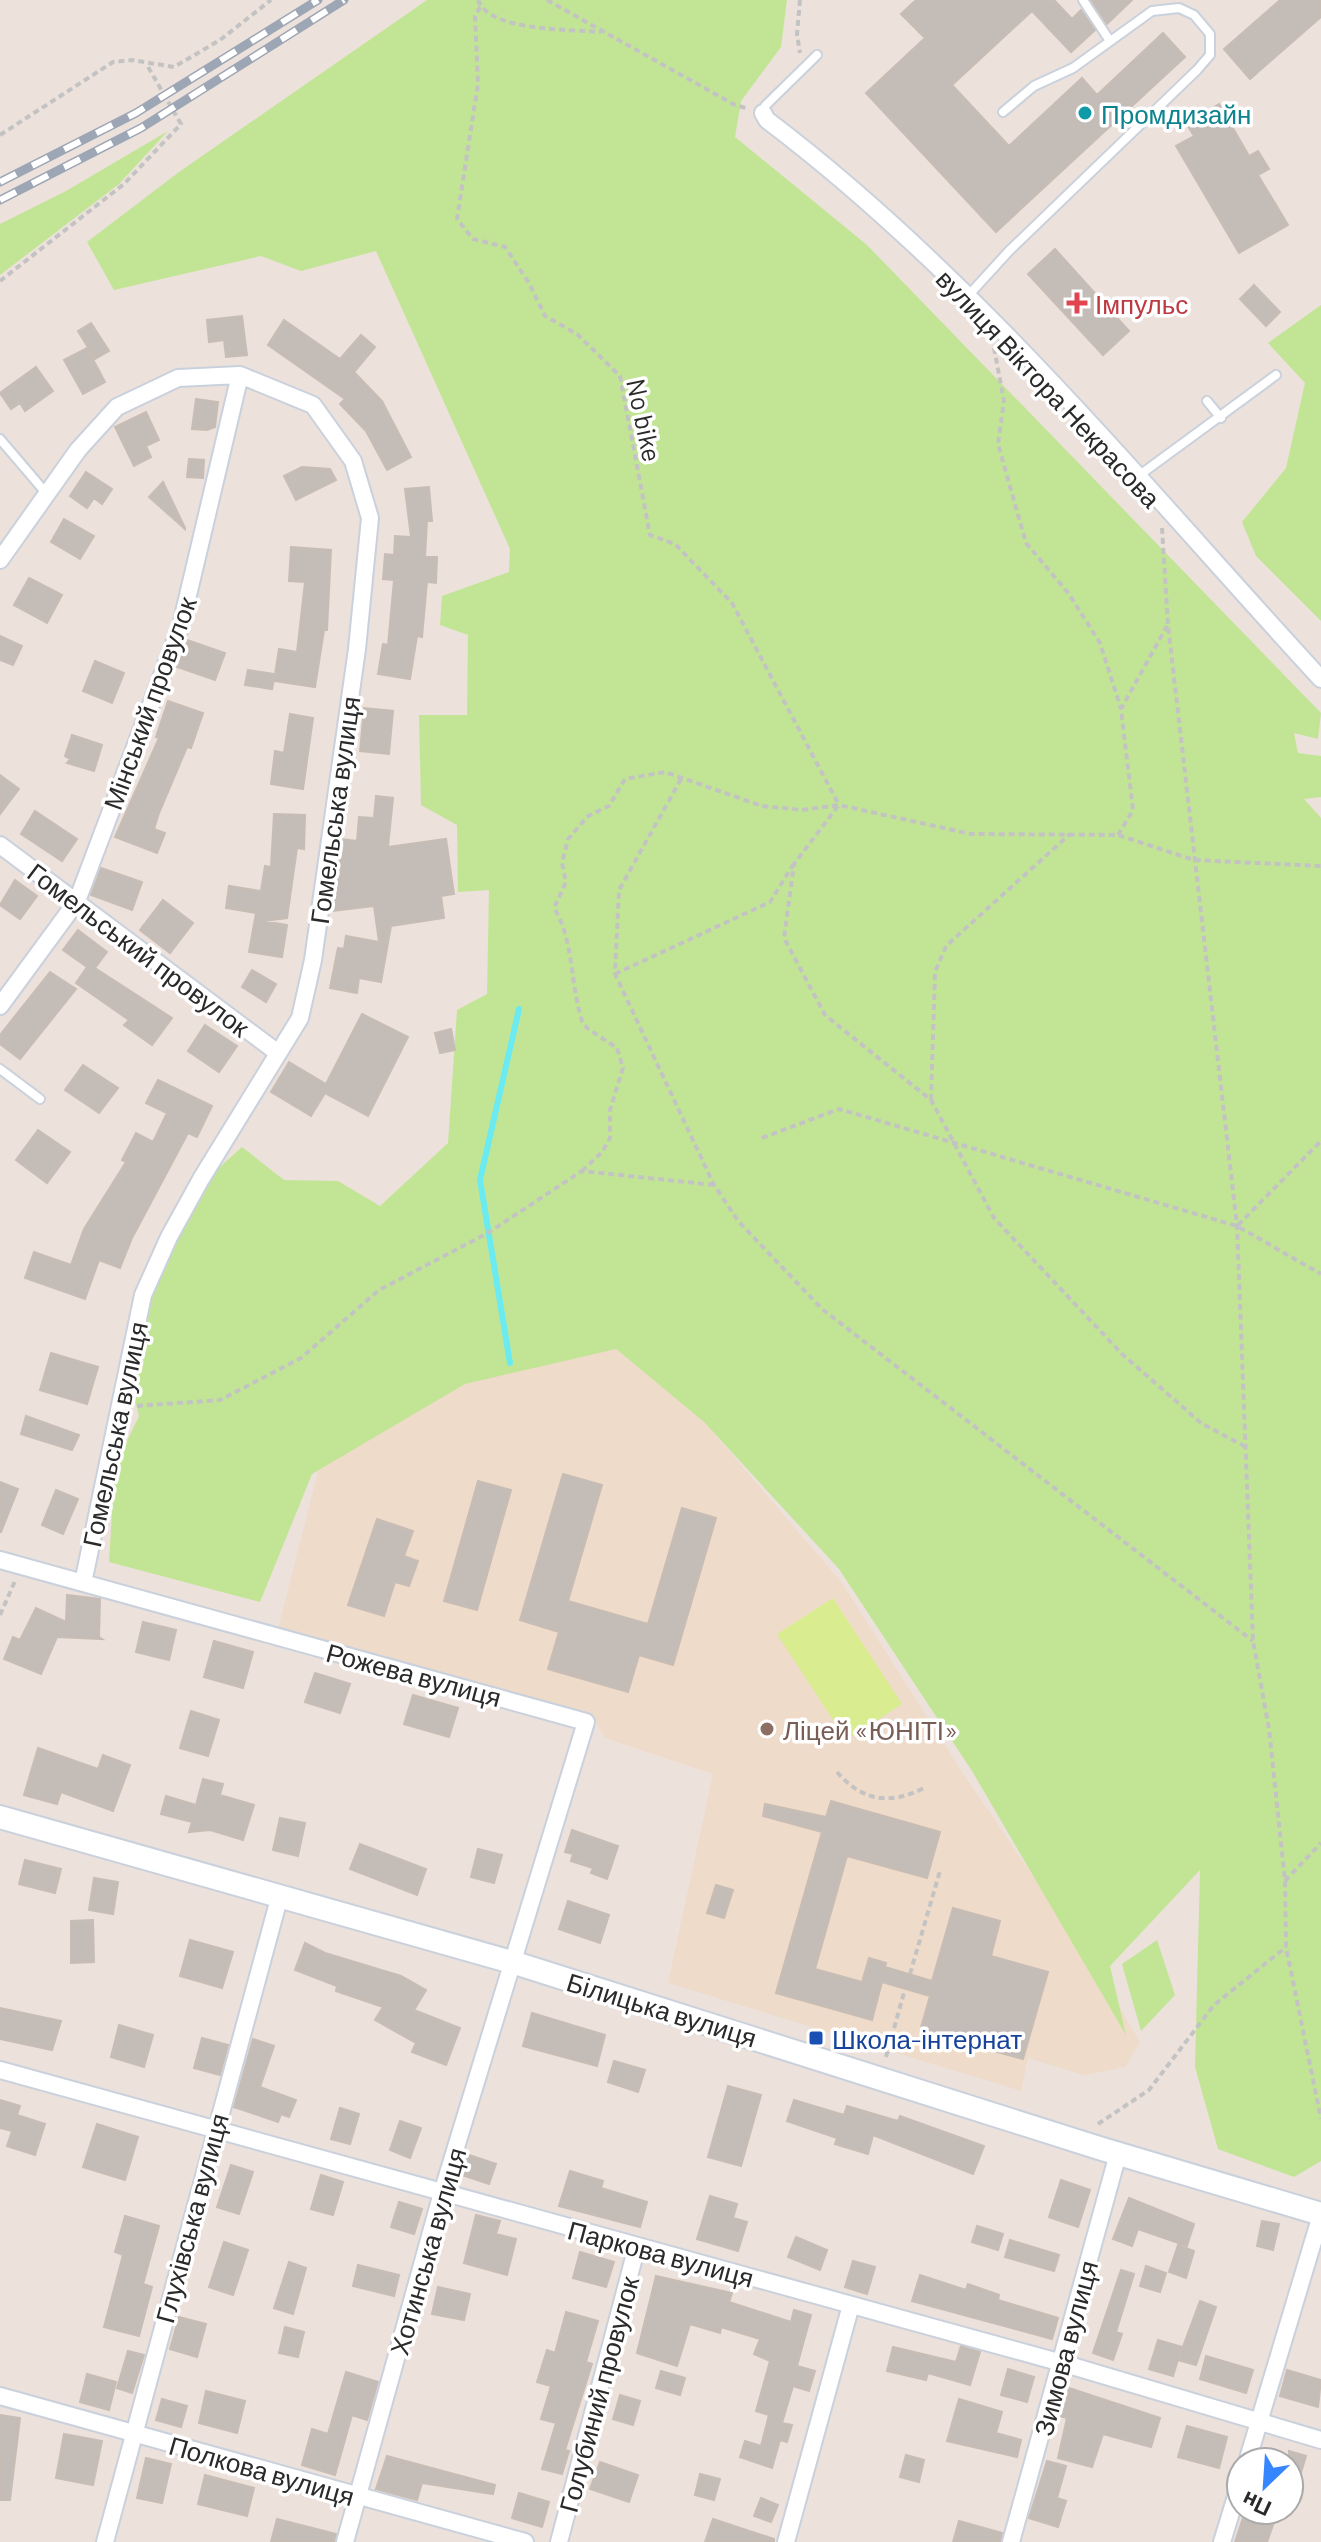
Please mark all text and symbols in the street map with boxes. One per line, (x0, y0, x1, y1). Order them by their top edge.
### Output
place label: Промдизайн (1101, 98, 1251, 129)
marker: Промдизайн (1076, 104, 1094, 122)
street label: вулиця Віктора Некрасова (931, 263, 1168, 514)
place label: Імпульс (1095, 288, 1188, 319)
marker: Імпульс (1066, 292, 1088, 314)
street label: No bike (621, 376, 669, 464)
street label: Мінський провулок (96, 592, 202, 814)
street label: Гомельська вулиця (303, 694, 365, 926)
street label: Гомельський провулок (22, 856, 256, 1043)
street label: Гомельська вулиця (75, 1319, 153, 1549)
street label: Рожева вулиця (323, 1636, 505, 1712)
place label: Ліцей «ЮНІТІ» (783, 1714, 958, 1745)
marker: Ліцей «ЮНІТІ» (758, 1720, 776, 1738)
street label: Білицька вулиця (563, 1965, 761, 2053)
place label: Школа-інтернат (832, 2023, 1022, 2054)
marker: Школа-інтернат (807, 2029, 825, 2047)
street label: Глухівська вулиця (148, 2110, 234, 2326)
street label: Хотинська вулиця (383, 2144, 471, 2358)
street label: Паркова вулиця (565, 2213, 757, 2293)
street label: Зимова вулиця (1027, 2257, 1103, 2439)
street label: Голубиний провулок (552, 2272, 645, 2515)
street label: Полкова вулиця (166, 2429, 358, 2511)
north arrow (1225, 2446, 1305, 2526)
text: Пн (1237, 2487, 1275, 2523)

